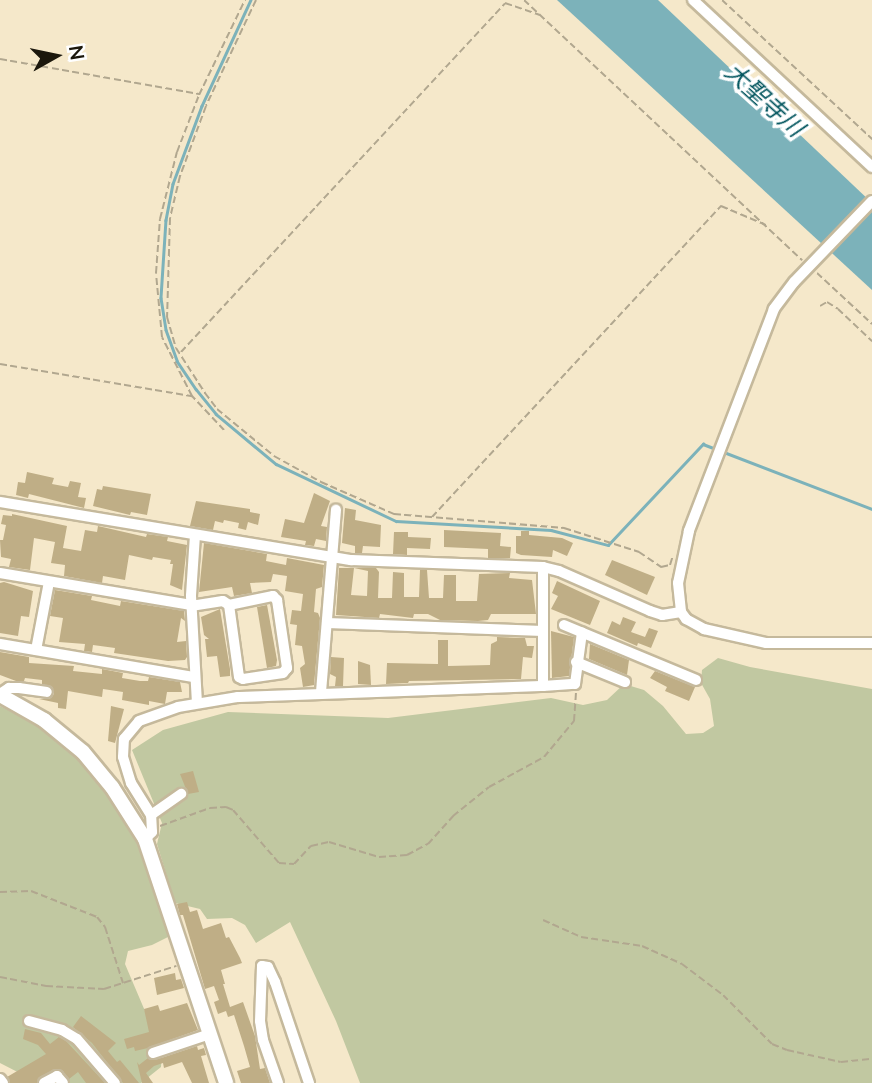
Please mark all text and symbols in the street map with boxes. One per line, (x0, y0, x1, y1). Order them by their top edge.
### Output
north arrow (21, 21, 91, 91)
text: N (65, 44, 90, 62)
water label: 大聖寺川 (720, 56, 810, 142)

